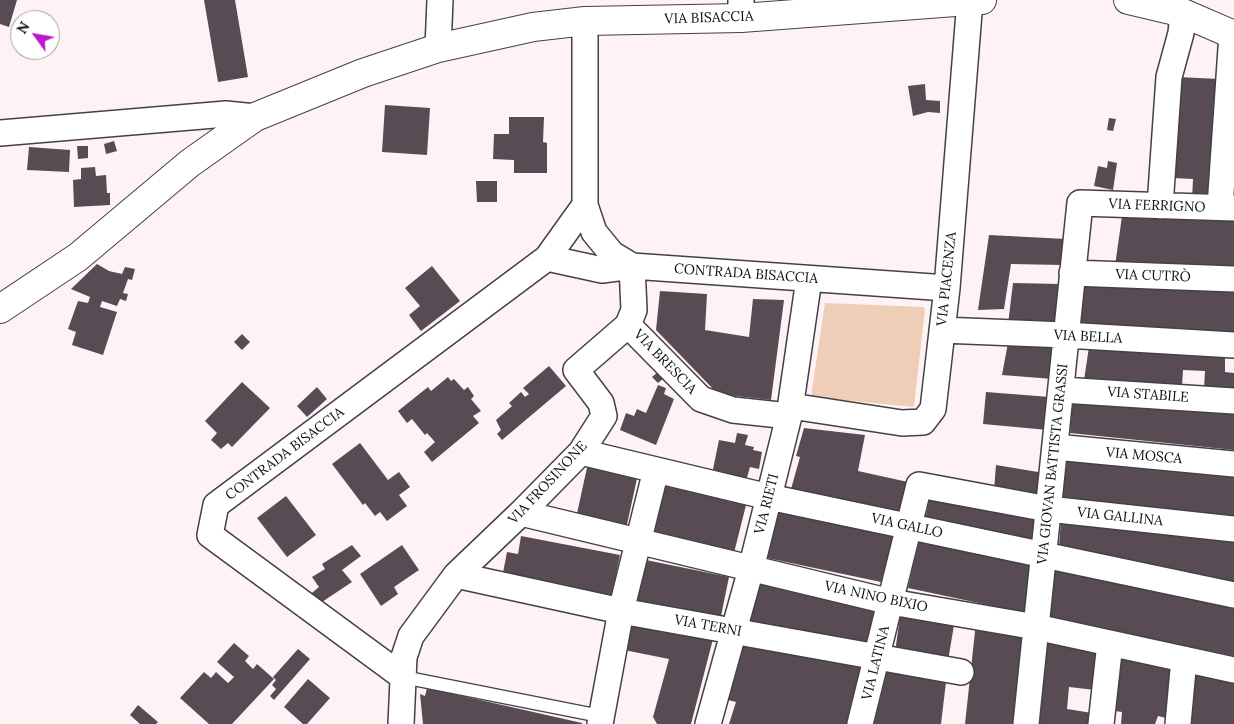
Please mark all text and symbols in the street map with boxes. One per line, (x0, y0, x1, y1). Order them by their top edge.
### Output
street label: VIA BISACCIA (664, 8, 754, 28)
north arrow (10, 10, 60, 60)
text: N (13, 18, 34, 37)
street label: VIA FERRIGNO (1108, 196, 1206, 216)
street label: VIA PIACENZA (934, 231, 960, 327)
street label: CONTRADA BISACCIA (673, 261, 819, 287)
street label: VIA CUTRÒ (1115, 266, 1191, 286)
street label: VIA BRESCIA (630, 326, 700, 398)
street label: VIA BELLA (1053, 327, 1123, 347)
street label: VIA GIOVAN BATTISTA GRASSI (1034, 363, 1072, 565)
street label: VIA STABILE (1107, 384, 1189, 406)
street label: CONTRADA BISACCIA (222, 404, 348, 504)
street label: VIA FROSINONE (505, 438, 591, 528)
street label: VIA MOSCA (1105, 444, 1183, 468)
street label: VIA RIETI (751, 472, 783, 536)
street label: VIA GALLINA (1076, 504, 1164, 530)
street label: VIA GALLO (870, 510, 944, 542)
street label: VIA NINO BIXIO (823, 578, 929, 616)
street label: VIA TERNI (673, 612, 743, 640)
street label: VIA LATINA (859, 624, 893, 702)

